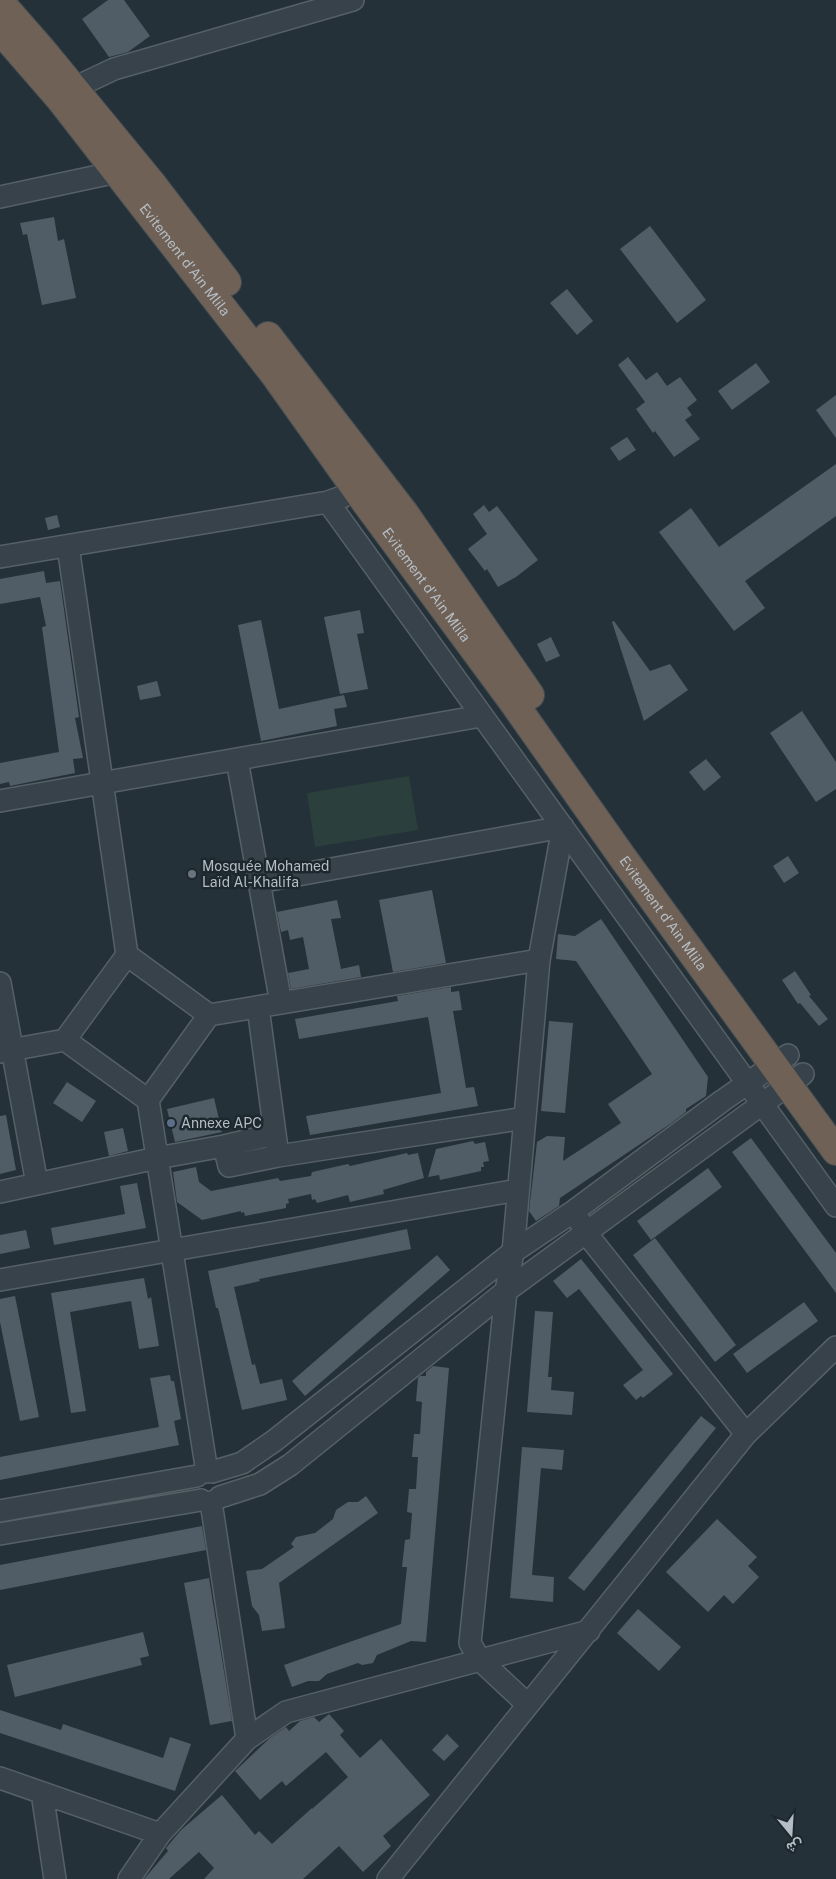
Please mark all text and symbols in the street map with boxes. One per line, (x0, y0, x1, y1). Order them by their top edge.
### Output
street label: Evitement d'Ain Mlila (136, 200, 234, 319)
street label: Evitement d'Ain Mlila (379, 525, 474, 645)
street label: Evitement d'Ain Mlila (616, 853, 710, 974)
place label: Mosquée Mohamed Laïd Al-Khalifa (202, 858, 329, 890)
marker: Mosquée Mohamed Laïd Al-Khalifa (186, 868, 198, 880)
place label: Annexe APC (181, 1115, 262, 1131)
marker: Annexe APC (165, 1117, 177, 1129)
north arrow (766, 1809, 816, 1859)
text: ش (784, 1835, 805, 1857)

